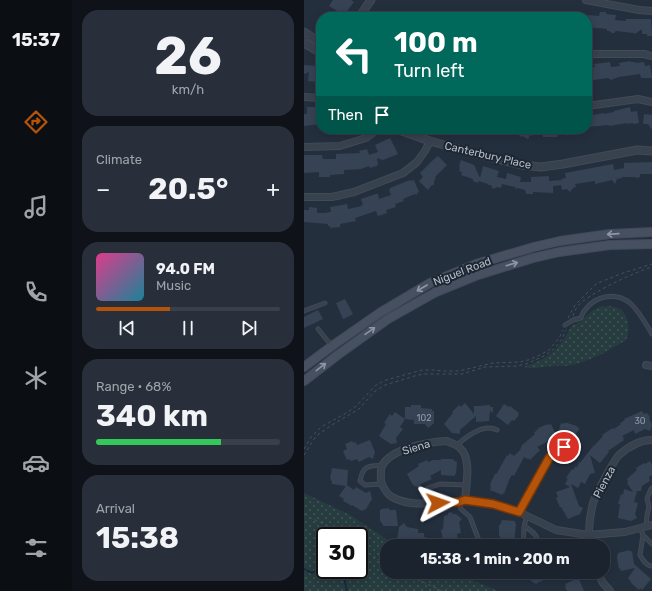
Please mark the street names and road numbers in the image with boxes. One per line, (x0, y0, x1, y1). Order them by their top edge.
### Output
street label: Canterbury Place (443, 139, 532, 172)
street label: Niguel Road (431, 254, 493, 288)
street label: Siena (401, 437, 432, 458)
street label: Pienza (591, 464, 618, 500)

